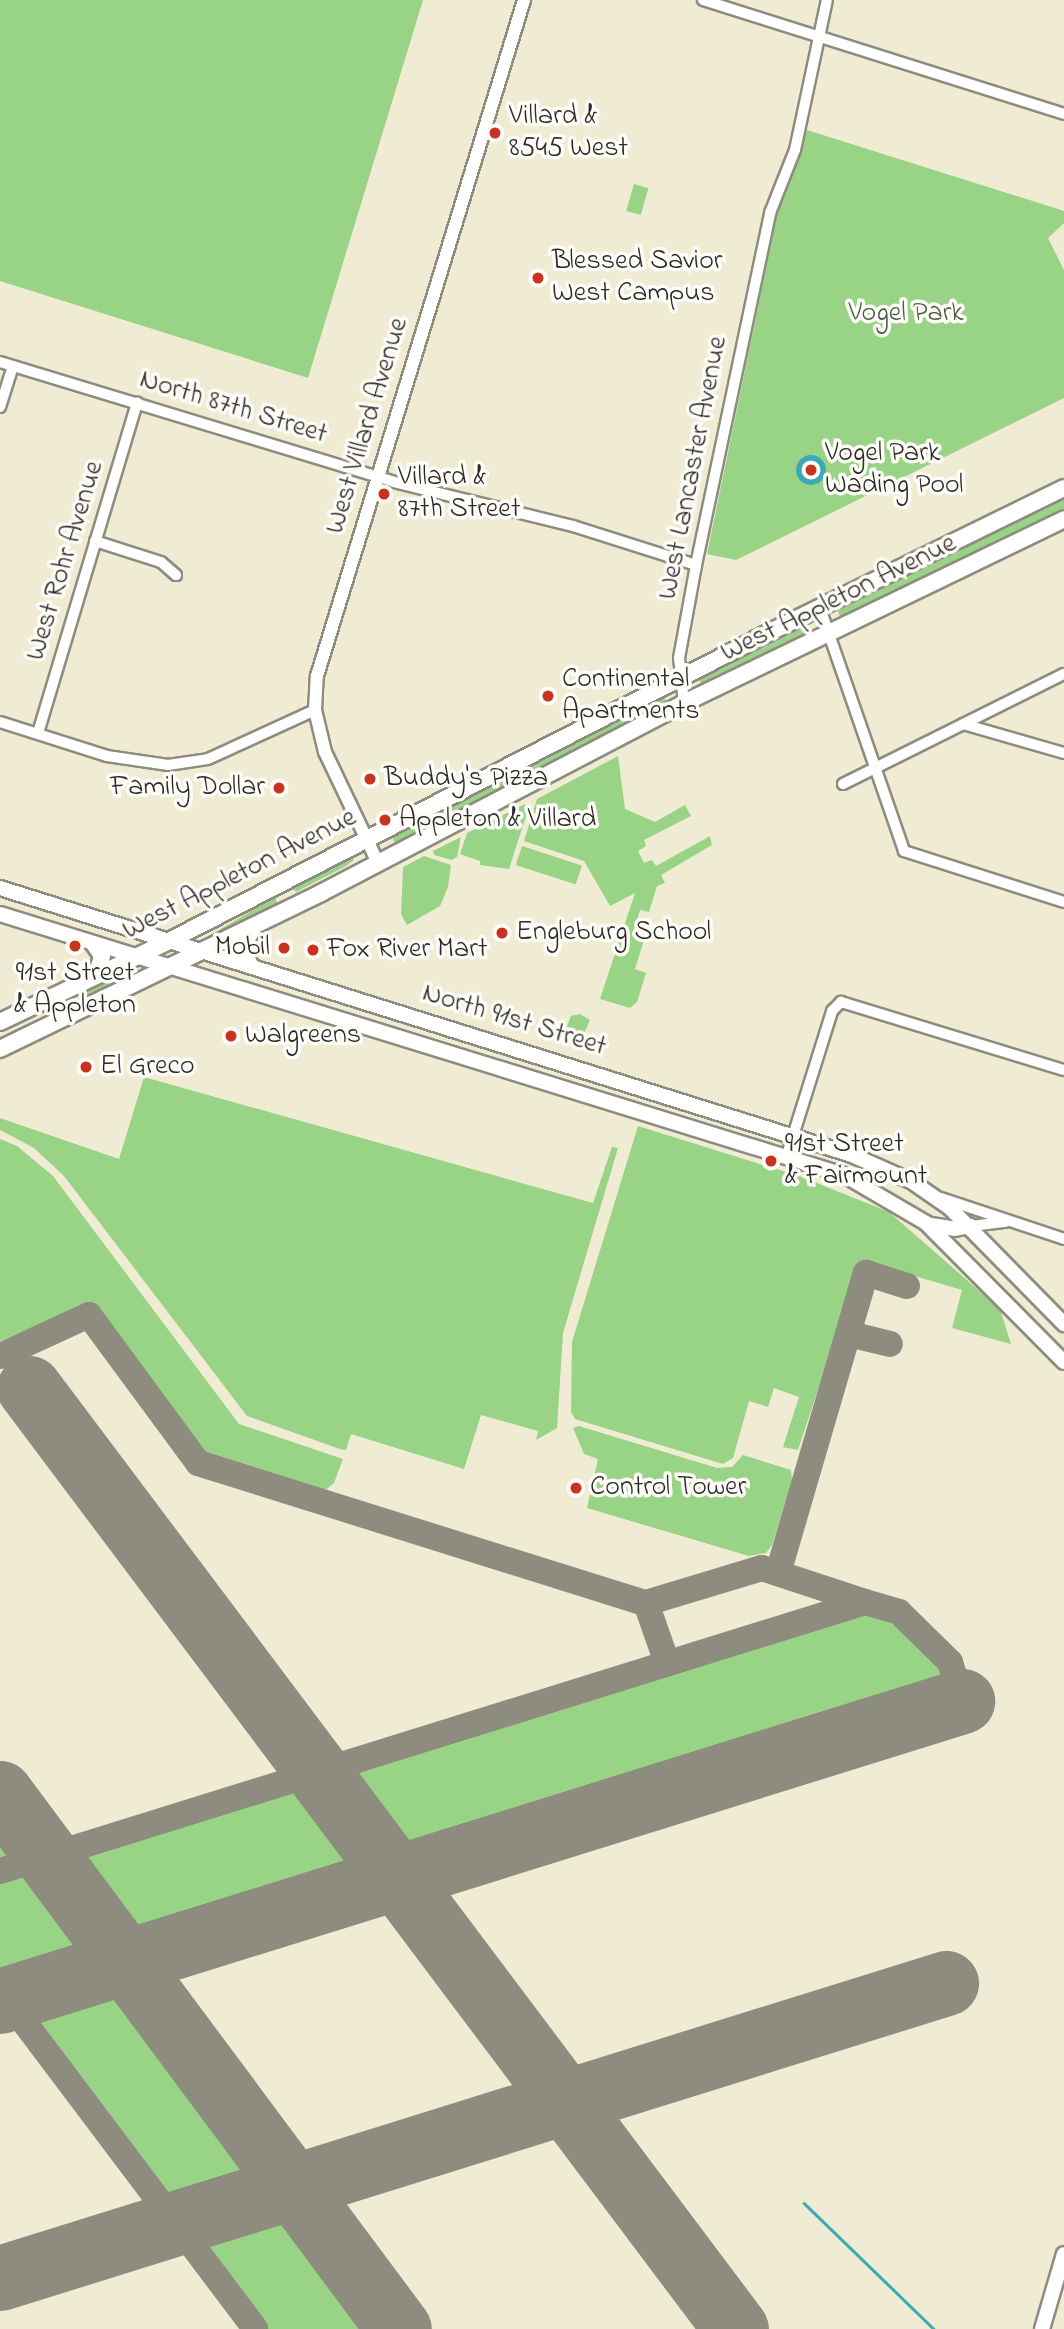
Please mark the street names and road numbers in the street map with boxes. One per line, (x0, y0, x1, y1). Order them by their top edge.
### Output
street label: West Villard Avenue (319, 314, 417, 538)
street label: West Lancaster Avenue (652, 334, 736, 602)
street label: North 87th Street (135, 364, 331, 452)
street label: West Rohr Avenue (20, 457, 112, 665)
street label: West Appleton Avenue (716, 527, 962, 671)
street label: West Appleton Avenue (118, 802, 362, 948)
street label: North 91st Street (418, 977, 610, 1065)

